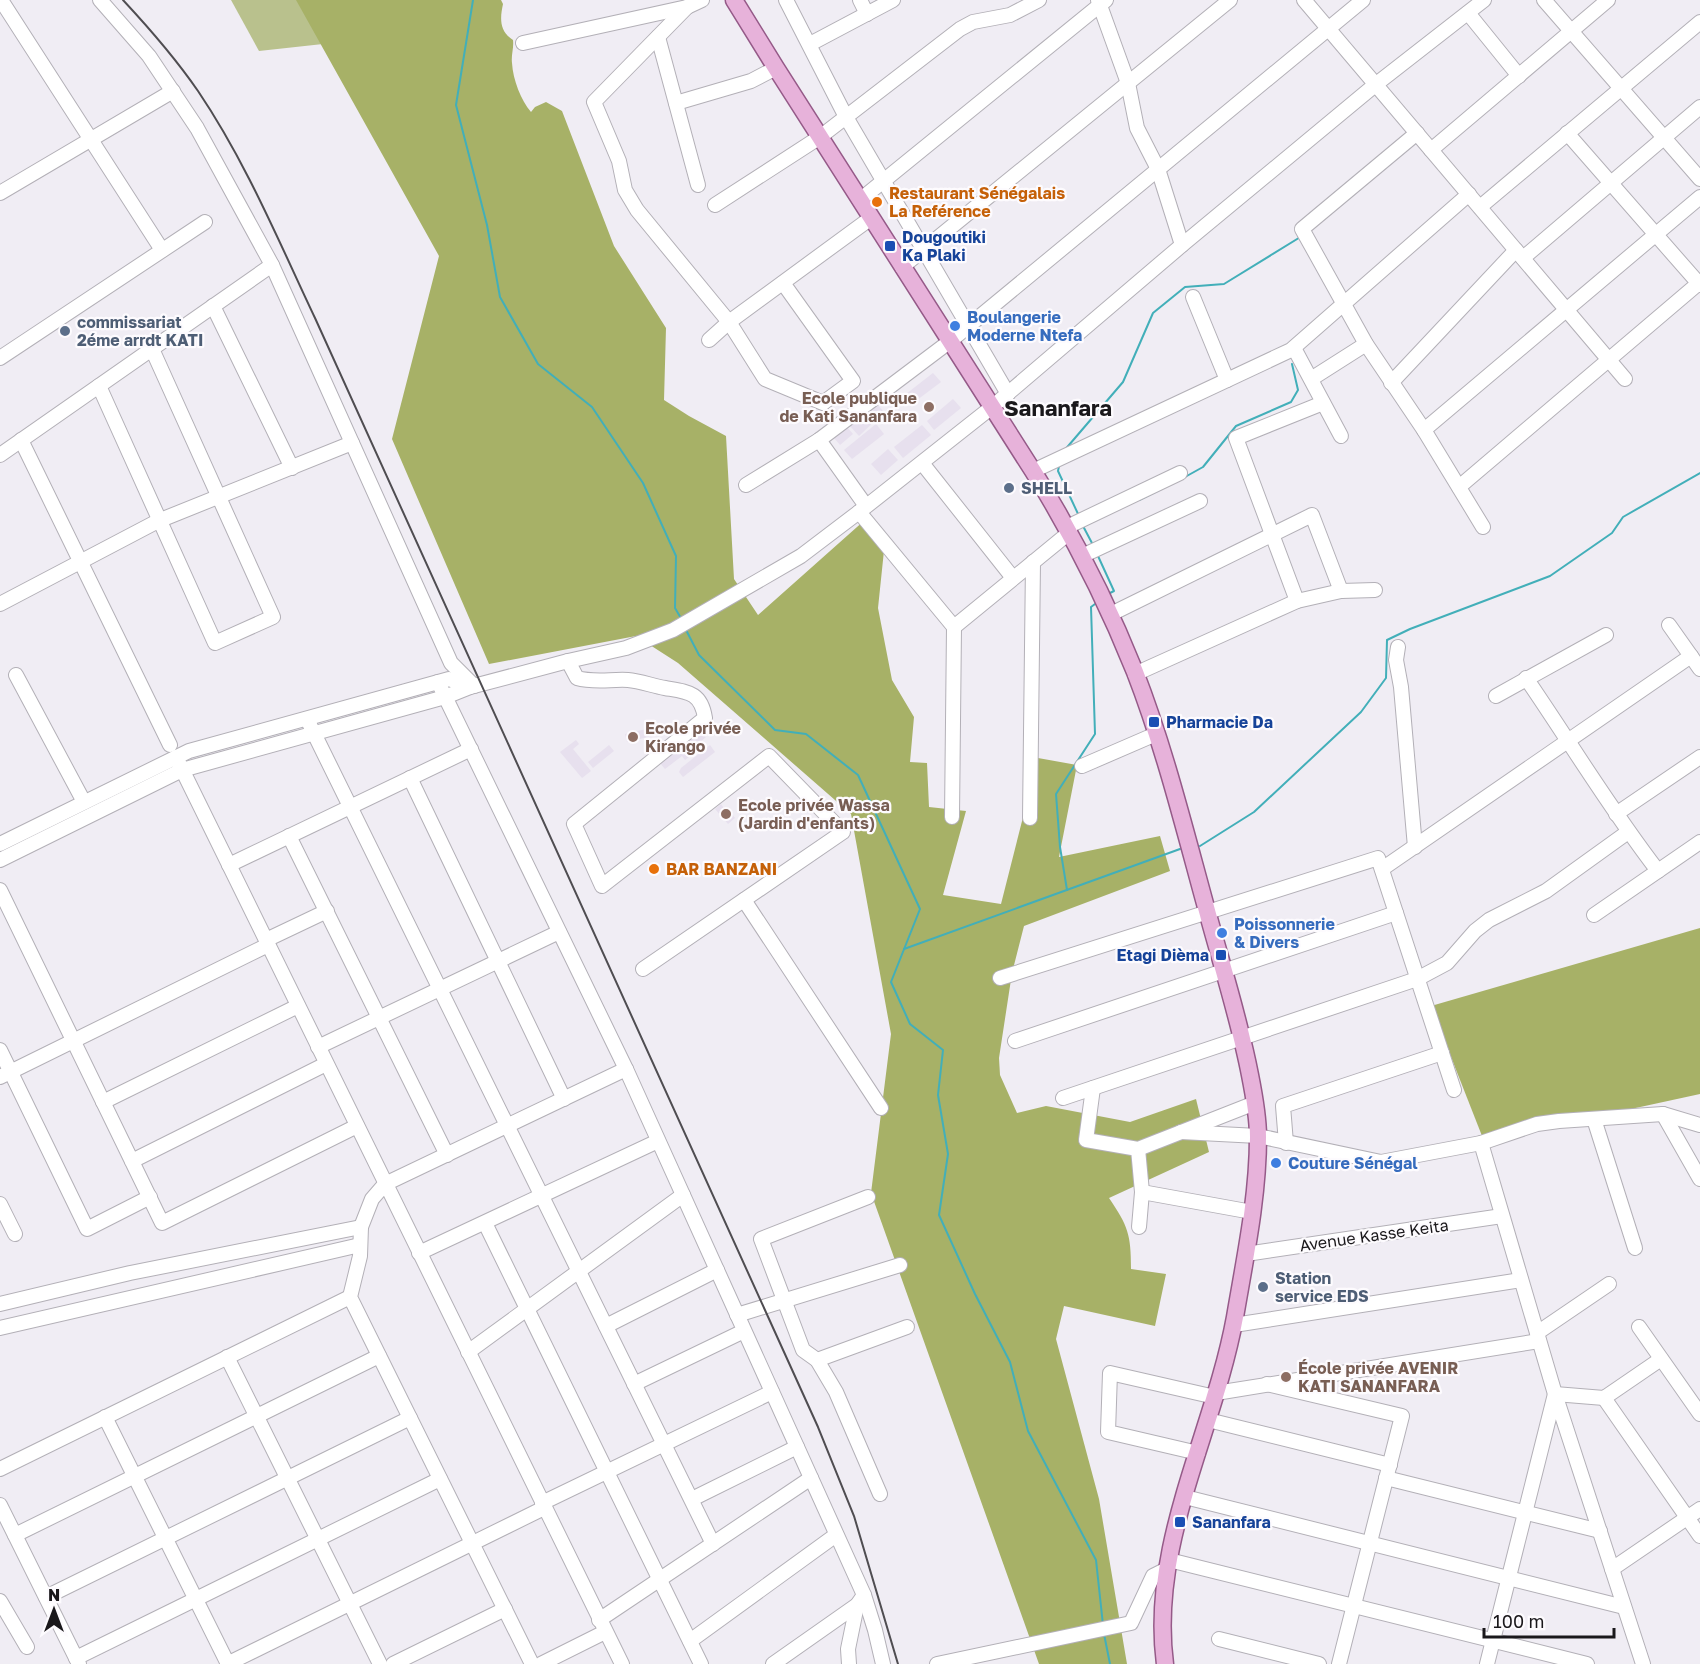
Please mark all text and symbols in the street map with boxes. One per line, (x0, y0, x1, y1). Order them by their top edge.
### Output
place label: Restaurant Sénégalais La Reférence (889, 183, 1065, 221)
marker: Restaurant Sénégalais La Reférence (870, 195, 884, 209)
place label: Dougoutiki Ka Plaki (902, 227, 986, 265)
marker: Dougoutiki Ka Plaki (883, 239, 897, 253)
place label: Boulangerie Moderne Ntefa (967, 307, 1082, 345)
place label: commissariat 2éme arrdt KATI (77, 312, 203, 350)
marker: Boulangerie Moderne Ntefa (948, 319, 962, 333)
marker: commissariat 2éme arrdt KATI (58, 324, 72, 338)
place label: Ecole publique de Kati Sananfara (779, 388, 917, 426)
district label: Sananfara (1004, 394, 1112, 421)
marker: Ecole publique de Kati Sananfara (922, 400, 936, 414)
place label: SHELL (1021, 478, 1072, 498)
marker: SHELL (1002, 481, 1016, 495)
place label: Pharmacie Da (1166, 712, 1273, 732)
marker: Pharmacie Da (1147, 715, 1161, 729)
place label: Ecole privée Kirango (645, 718, 741, 756)
marker: Ecole privée Kirango (626, 730, 640, 744)
place label: Ecole privée Wassa (Jardin d'enfants) (738, 795, 890, 833)
marker: Ecole privée Wassa (Jardin d'enfants) (719, 807, 733, 821)
place label: BAR BANZANI (666, 859, 777, 879)
marker: BAR BANZANI (647, 862, 661, 876)
place label: Poissonnerie & Divers (1234, 914, 1335, 952)
marker: Poissonnerie & Divers (1215, 926, 1229, 940)
place label: Etagi Dièma (1117, 945, 1209, 965)
marker: Etagi Dièma (1214, 948, 1228, 962)
place label: Couture Sénégal (1288, 1153, 1418, 1173)
marker: Couture Sénégal (1269, 1156, 1283, 1170)
street label: Avenue Kasse Keita (1298, 1215, 1450, 1255)
place label: Station service EDS (1275, 1268, 1369, 1306)
marker: Station service EDS (1256, 1280, 1270, 1294)
place label: École privée AVENIR KATI SANANFARA (1298, 1358, 1458, 1396)
marker: École privée AVENIR KATI SANANFARA (1279, 1370, 1293, 1384)
place label: Sananfara (1192, 1512, 1271, 1532)
marker: Sananfara (1173, 1515, 1187, 1529)
north arrow (24, 1580, 84, 1640)
text: N (48, 1585, 60, 1605)
scale bar (1484, 1601, 1614, 1639)
text: 100 m (1493, 1610, 1544, 1632)

